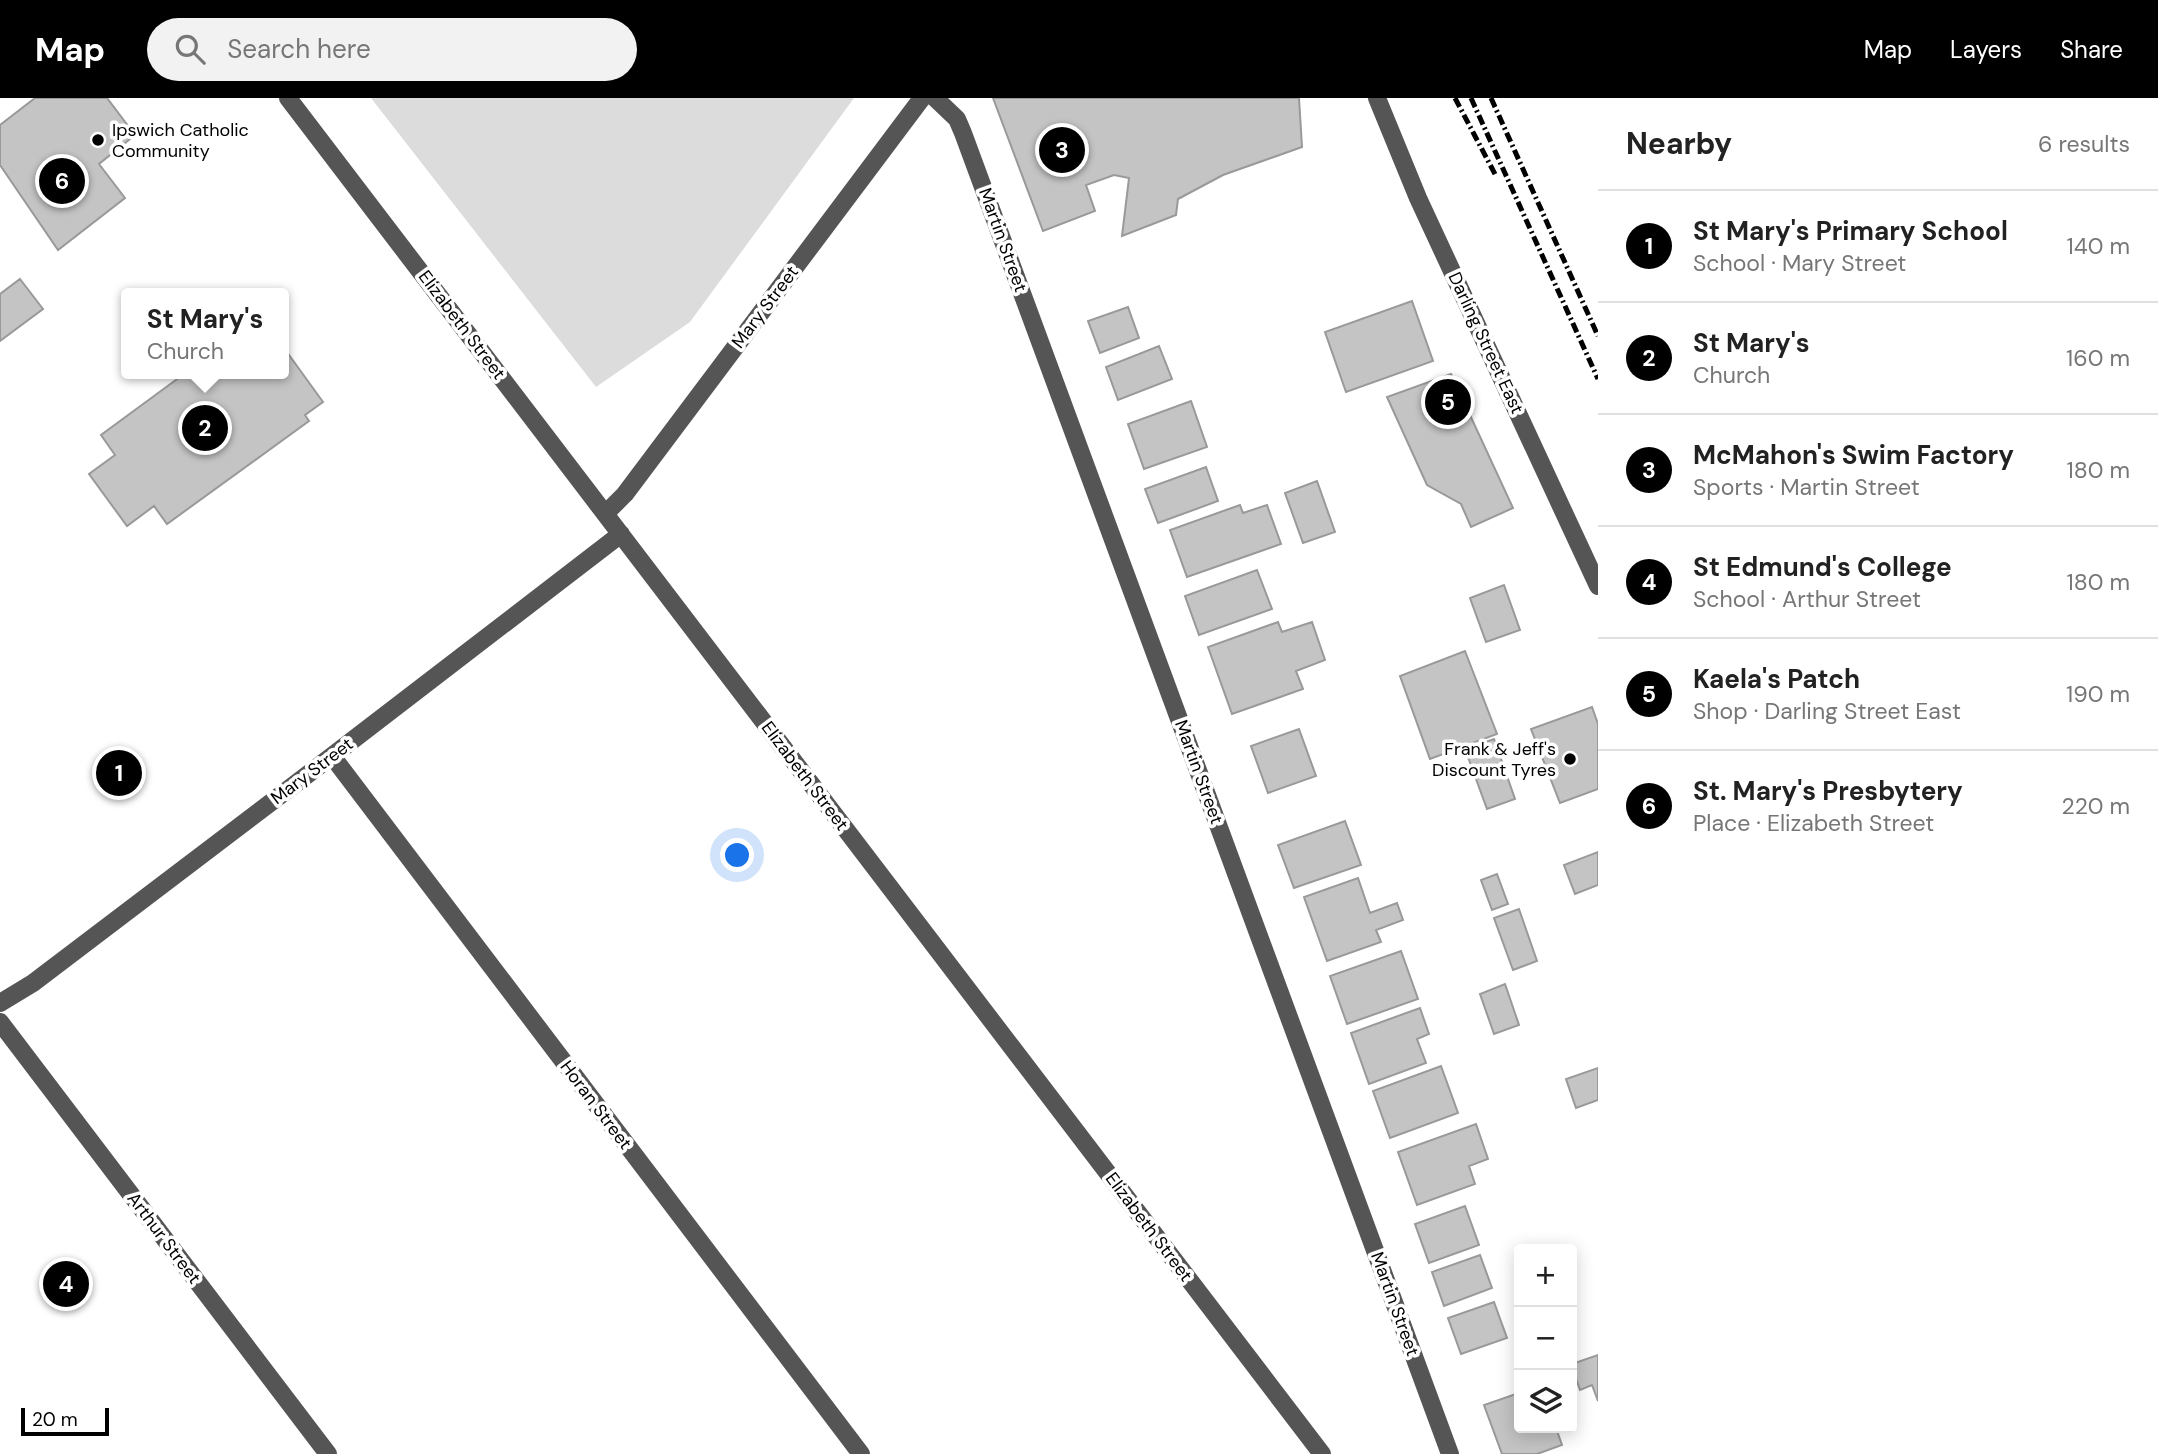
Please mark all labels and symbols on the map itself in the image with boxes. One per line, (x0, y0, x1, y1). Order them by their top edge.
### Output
place label: Ipswich Catholic Community (112, 118, 249, 163)
pin: 3 (1039, 124, 1085, 176)
marker: Ipswich Catholic Community (90, 132, 106, 148)
pin: 6 (39, 155, 85, 207)
street label: Martin Street (973, 185, 1033, 295)
street label: Mary Street (726, 261, 804, 353)
street label: Elizabeth Street (413, 265, 511, 385)
street label: Darling Street East (1443, 268, 1529, 418)
pin: 5 (1425, 376, 1471, 428)
pin: 2 (182, 402, 228, 454)
street label: Elizabeth Street (756, 716, 854, 836)
street label: Martin Street (1169, 717, 1229, 827)
street label: Mary Street (266, 732, 358, 810)
place label: Frank & Jeff's Discount Tyres (1432, 737, 1556, 782)
pin: 1 (96, 747, 142, 799)
marker: Frank & Jeff's Discount Tyres (1562, 751, 1578, 767)
your location (720, 838, 754, 872)
street label: Horan Street (555, 1056, 637, 1154)
street label: Elizabeth Street (1100, 1167, 1198, 1287)
street label: Arthur Street (122, 1187, 206, 1289)
street label: Martin Street (1365, 1249, 1425, 1359)
pin: 4 (43, 1258, 89, 1310)
scale bar (21, 1405, 108, 1437)

